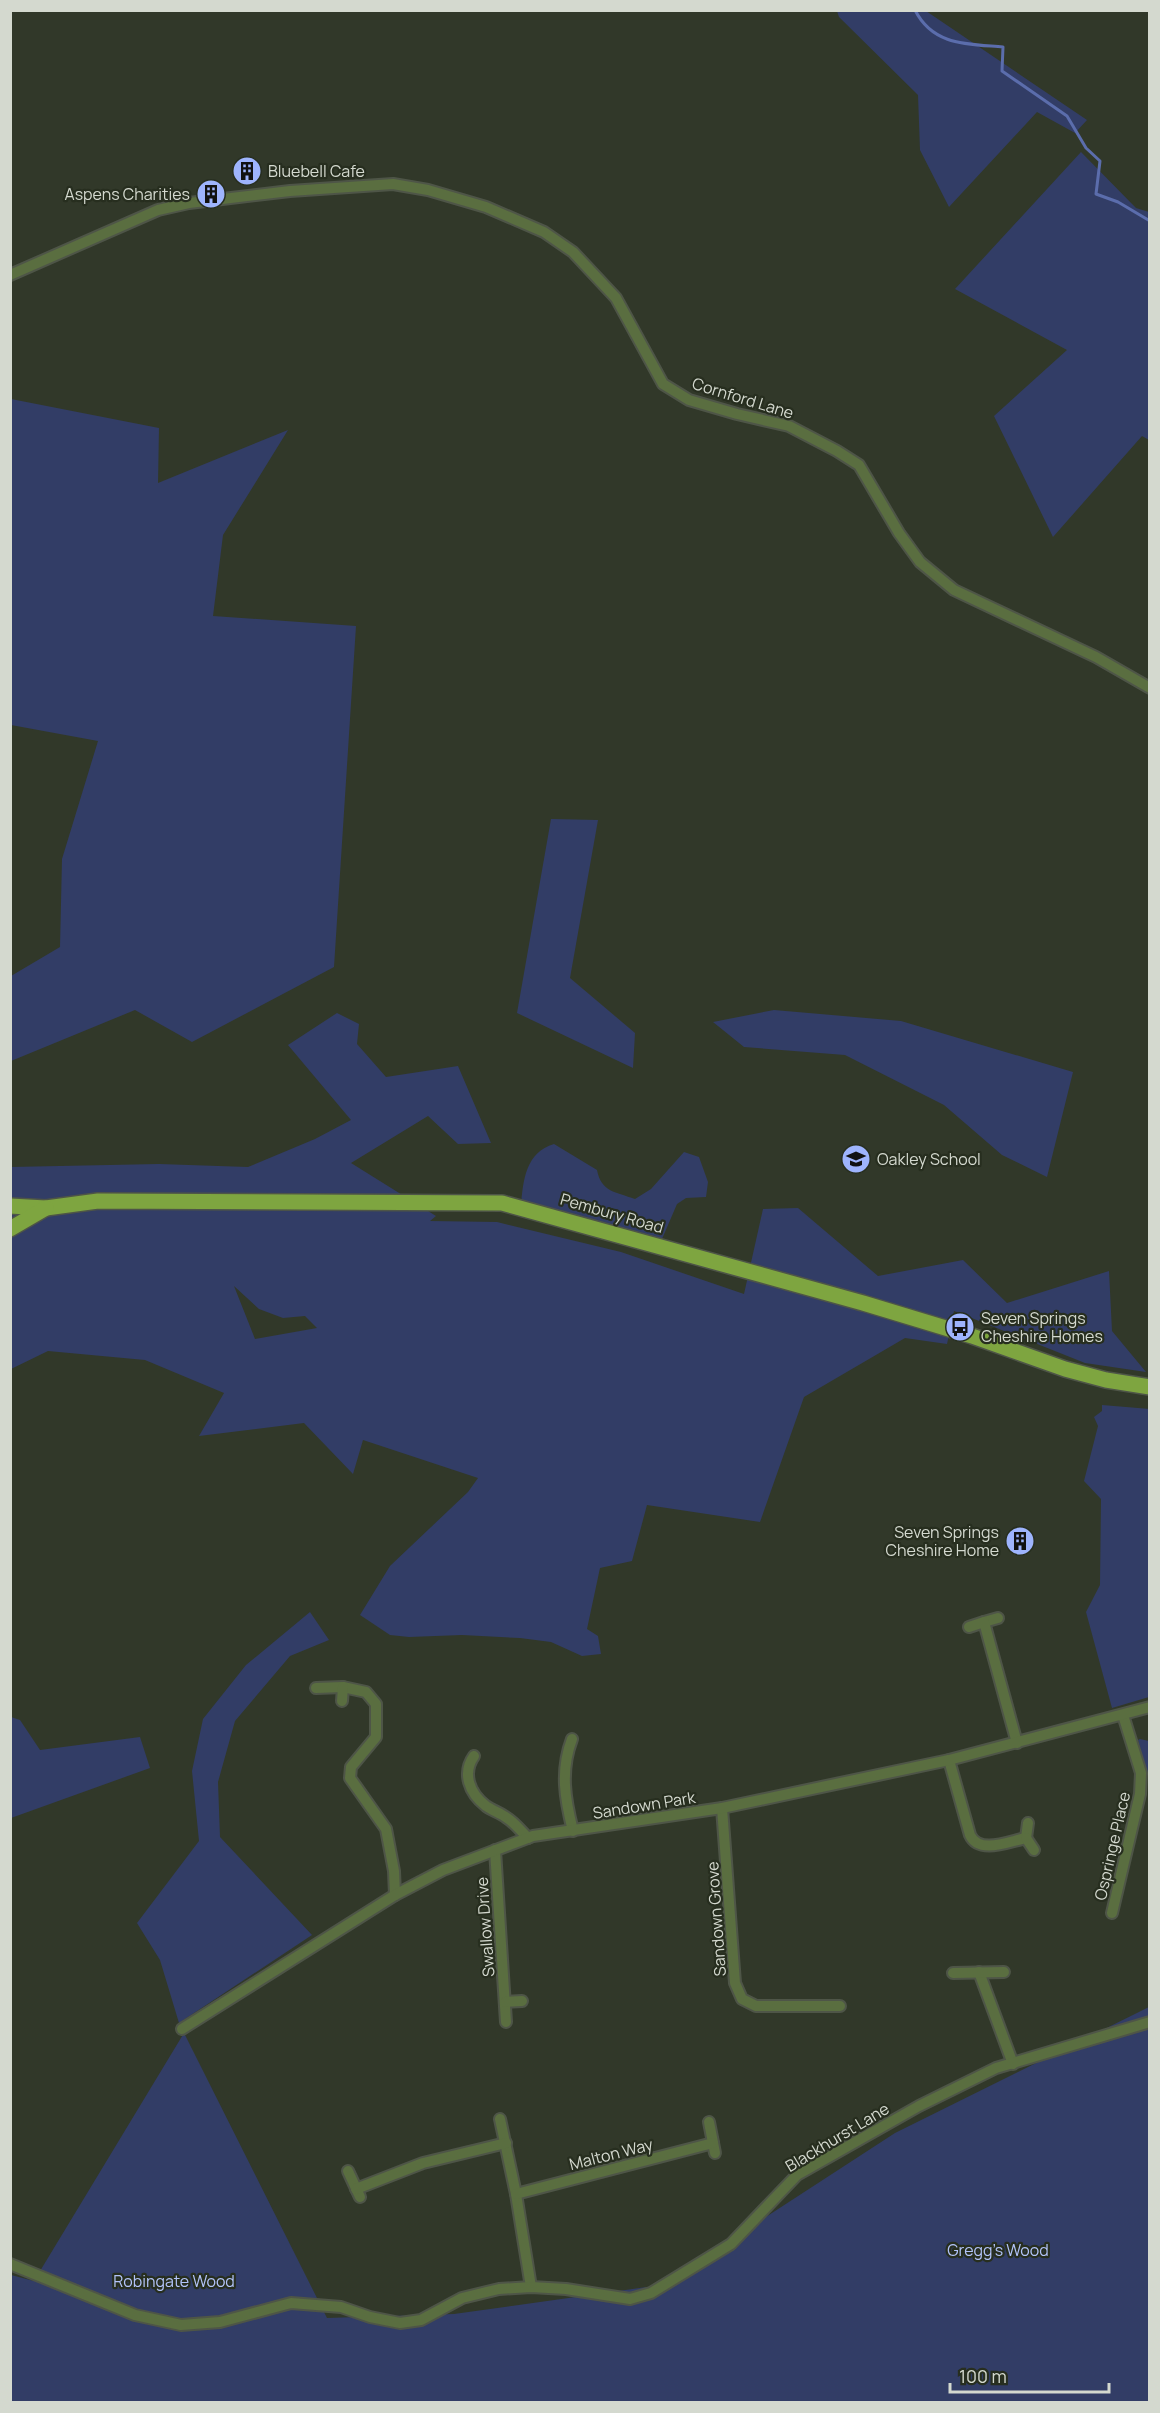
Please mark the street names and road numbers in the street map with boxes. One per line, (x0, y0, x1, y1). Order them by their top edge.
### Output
street label: Cornford Lane (690, 372, 796, 424)
street label: Pembury Road (558, 1188, 666, 1238)
street label: Sandown Park (591, 1786, 698, 1824)
street label: Ospringe Place (1089, 1790, 1135, 1902)
street label: Sandown Grove (701, 1861, 731, 1977)
street label: Swallow Drive (471, 1876, 499, 1978)
street label: Blackhurst Lane (781, 2097, 893, 2177)
street label: Malton Way (567, 2133, 656, 2175)

